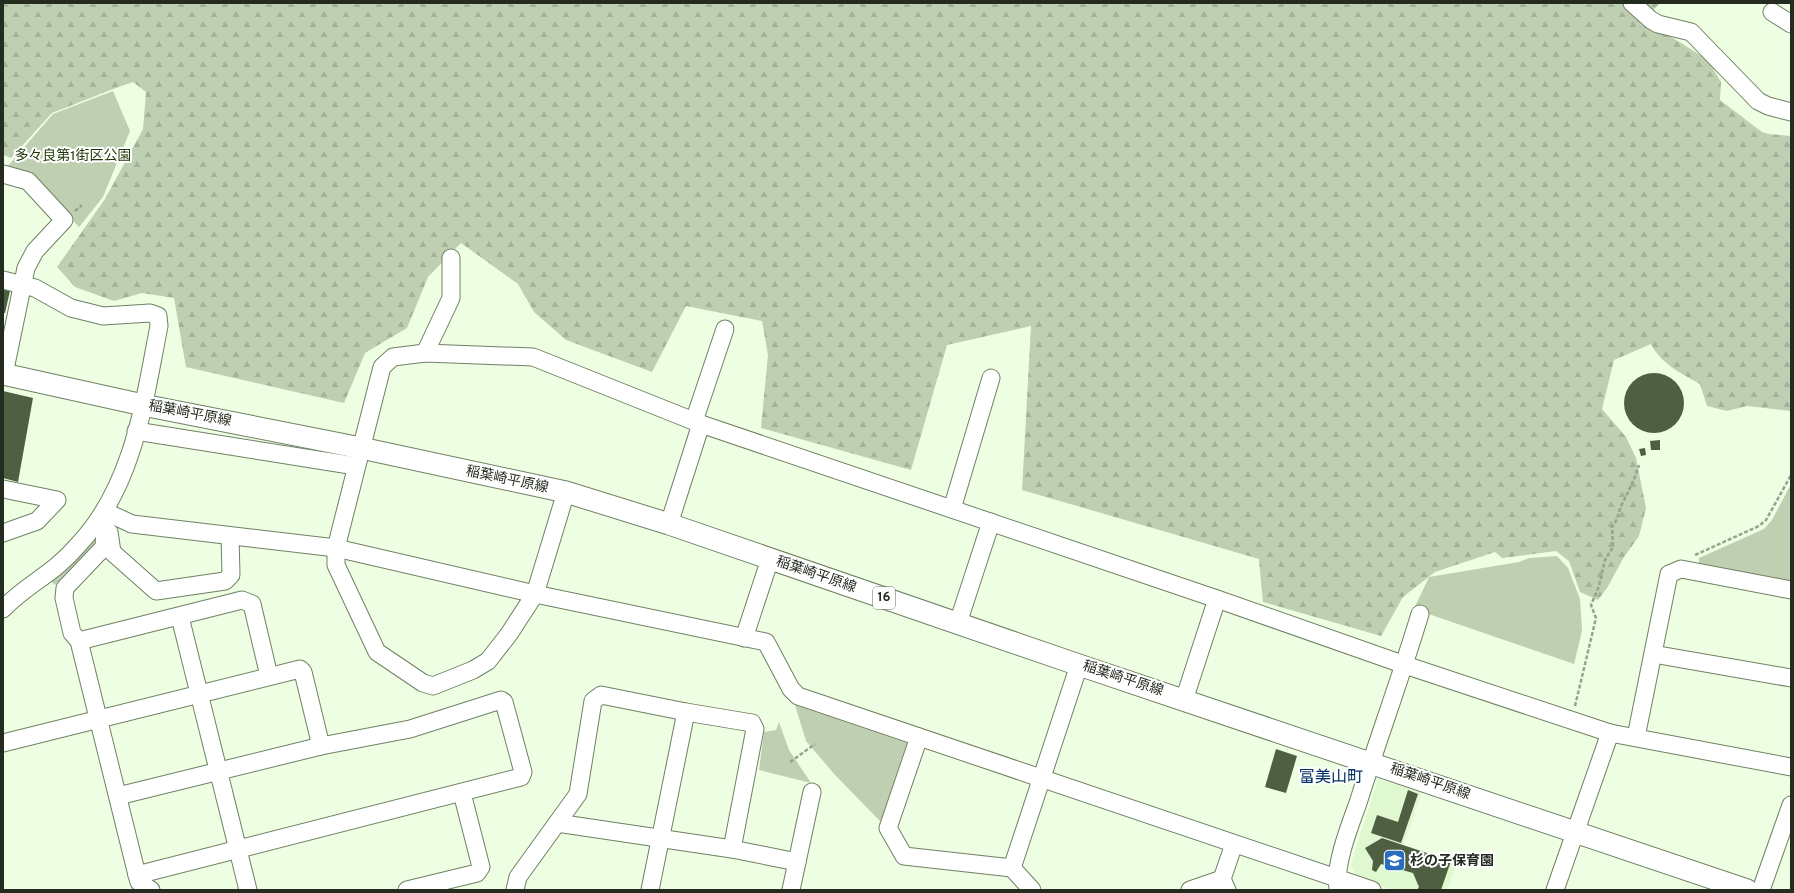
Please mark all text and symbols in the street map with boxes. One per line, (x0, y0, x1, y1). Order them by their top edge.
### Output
park label: 多々良第1街区公園 (14, 147, 132, 165)
street label: 稲葉崎平原線 (147, 398, 233, 430)
street label: 稲葉崎平原線 (464, 463, 550, 497)
street label: 稲葉崎平原線 (774, 553, 858, 597)
road number: 16 (873, 587, 895, 609)
street label: 稲葉崎平原線 (1080, 658, 1166, 700)
street label: 稲葉崎平原線 (1388, 760, 1472, 804)
district label: 富美山町 (1299, 768, 1363, 788)
school or university icon: 杉の子保育園 (1381, 848, 1407, 874)
place label: 杉の子保育園 (1410, 853, 1494, 870)

